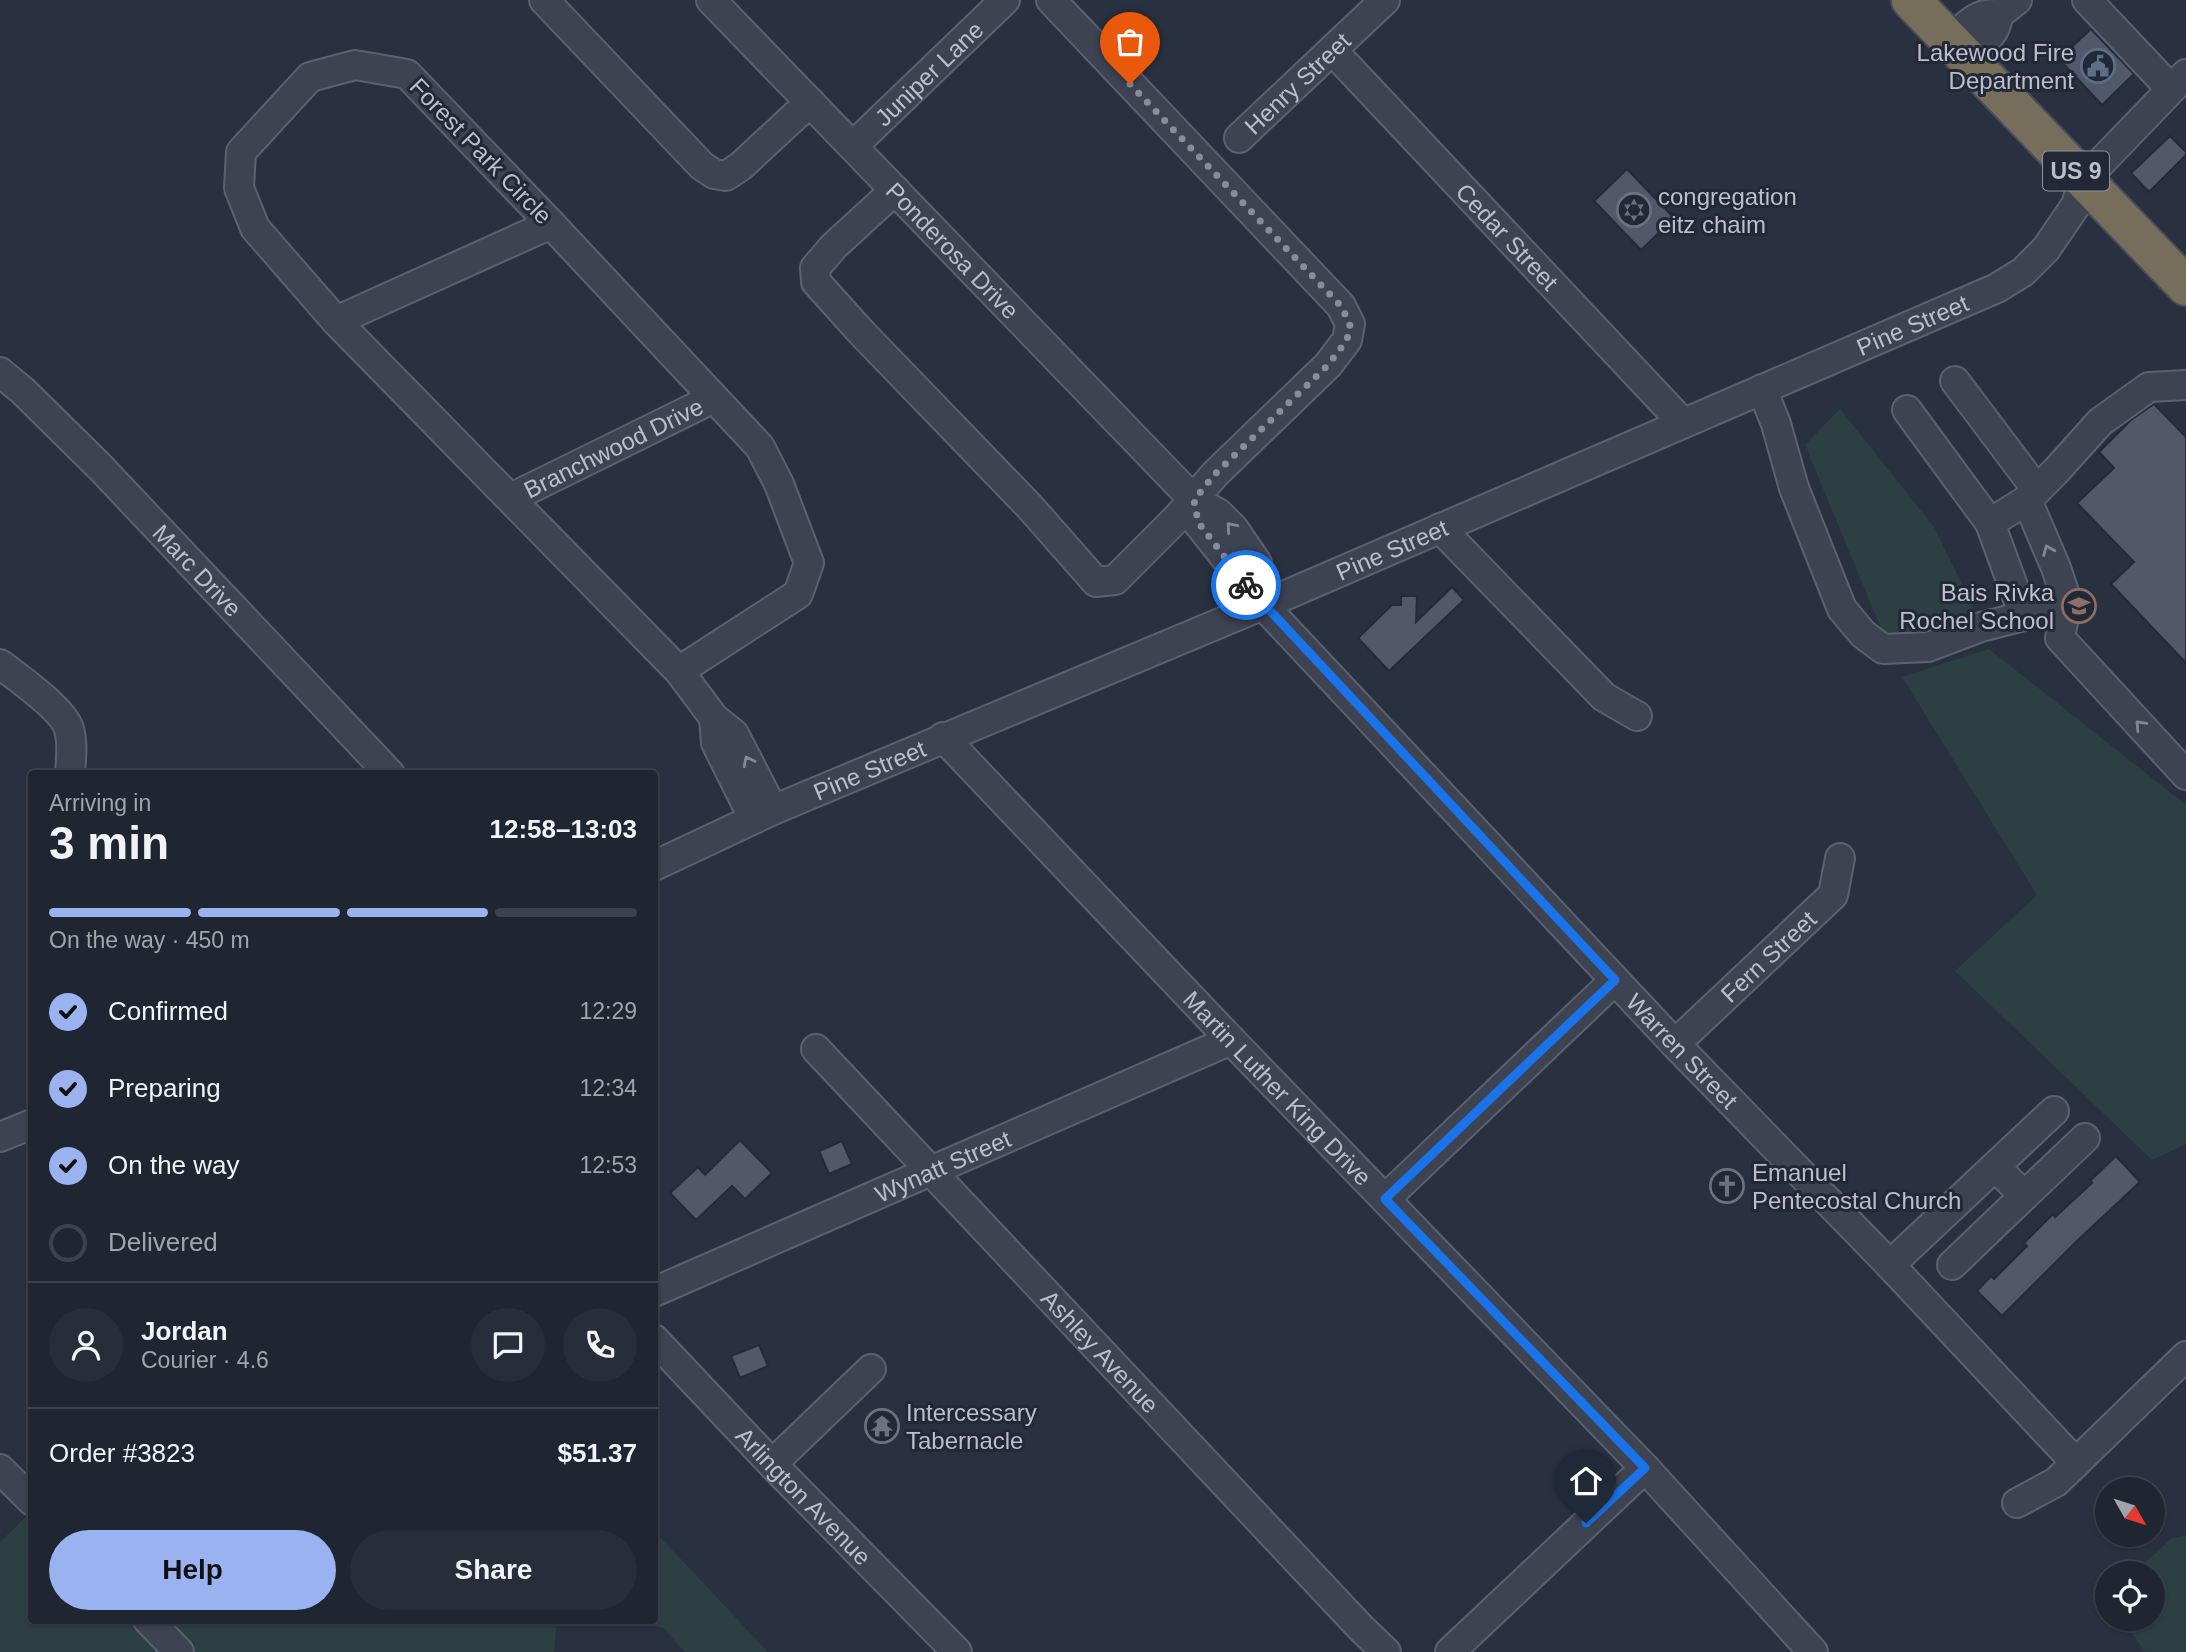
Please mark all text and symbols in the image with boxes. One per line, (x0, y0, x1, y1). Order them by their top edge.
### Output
pin (1100, 12.0, 1160, 84)
street label: Juniper Lane (869, 15, 988, 131)
icon: bag (1111, 23, 1149, 61)
street label: Henry Street (1239, 27, 1356, 139)
place label: Lakewood Fire Department (1917, 39, 2074, 94)
public building icon: Lakewood Fire Department (2079, 47, 2117, 85)
street label: Forest Park Circle (405, 73, 557, 229)
road number: US 9 (2043, 152, 2109, 190)
street label: Ponderosa Drive (881, 177, 1025, 324)
street label: Cedar Street (1451, 178, 1564, 296)
place label: congregation eitz chaim (1658, 183, 1797, 238)
synagogue icon: congregation eitz chaim (1615, 191, 1653, 229)
street label: Pine Street (1852, 288, 1973, 361)
street label: Branchwood Drive (519, 392, 707, 503)
street label: Pine Street (1332, 513, 1452, 585)
street label: Marc Drive (148, 519, 247, 622)
one-way arrow (1227, 522, 1239, 535)
one-way arrow (2042, 545, 2056, 557)
courier (1211, 550, 1281, 620)
icon: bike (1227, 566, 1265, 604)
place label: Bais Rivka Rochel School (1899, 579, 2055, 634)
school or university icon: Bais Rivka Rochel School (2060, 587, 2098, 625)
one-way arrow (2136, 720, 2148, 733)
street label: Pine Street (809, 734, 930, 805)
one-way arrow (742, 756, 756, 768)
text: Arriving in (49, 790, 151, 816)
text: 12:58–13:03 (490, 814, 637, 844)
text: 3 min (49, 817, 169, 869)
street label: Fern Street (1715, 905, 1821, 1007)
text: On the way · 450 m (49, 927, 250, 953)
street label: Martin Luther King Drive (1178, 985, 1377, 1191)
street label: Warren Street (1621, 988, 1744, 1114)
icon: check (49, 993, 87, 1031)
text: Confirmed (108, 996, 228, 1026)
text: 12:29 (579, 998, 637, 1024)
icon: check (49, 1070, 87, 1108)
text: Preparing (108, 1073, 221, 1103)
text: 12:34 (579, 1075, 637, 1101)
street label: Wynatt Street (871, 1124, 1015, 1207)
icon: check (49, 1147, 87, 1185)
text: On the way (108, 1150, 240, 1180)
text: 12:53 (579, 1152, 637, 1178)
place label: Emanuel Pentecostal Church (1752, 1159, 1961, 1214)
church icon: Emanuel Pentecostal Church (1708, 1167, 1746, 1205)
text: Delivered (108, 1227, 218, 1257)
street label: Ashley Avenue (1036, 1284, 1165, 1418)
button: person (49, 1308, 123, 1382)
button: chat (471, 1308, 545, 1382)
button: phone (563, 1308, 637, 1382)
text: Jordan (141, 1316, 228, 1346)
text: Courier · 4.6 (141, 1347, 269, 1373)
place label: Intercessary Tabernacle (906, 1399, 1037, 1454)
temple icon: Intercessary Tabernacle (863, 1407, 901, 1445)
street label: Arlington Avenue (731, 1422, 877, 1570)
text: Order #3823 (49, 1438, 195, 1468)
text: $51.37 (557, 1438, 637, 1468)
pin (1556, 1451, 1616, 1523)
icon: home (1567, 1462, 1605, 1500)
north arrow (2095, 1477, 2165, 1547)
map controls (2095, 1477, 2165, 1631)
button: Help (49, 1530, 336, 1610)
button: Share (350, 1530, 637, 1610)
button: locate (2095, 1561, 2165, 1631)

